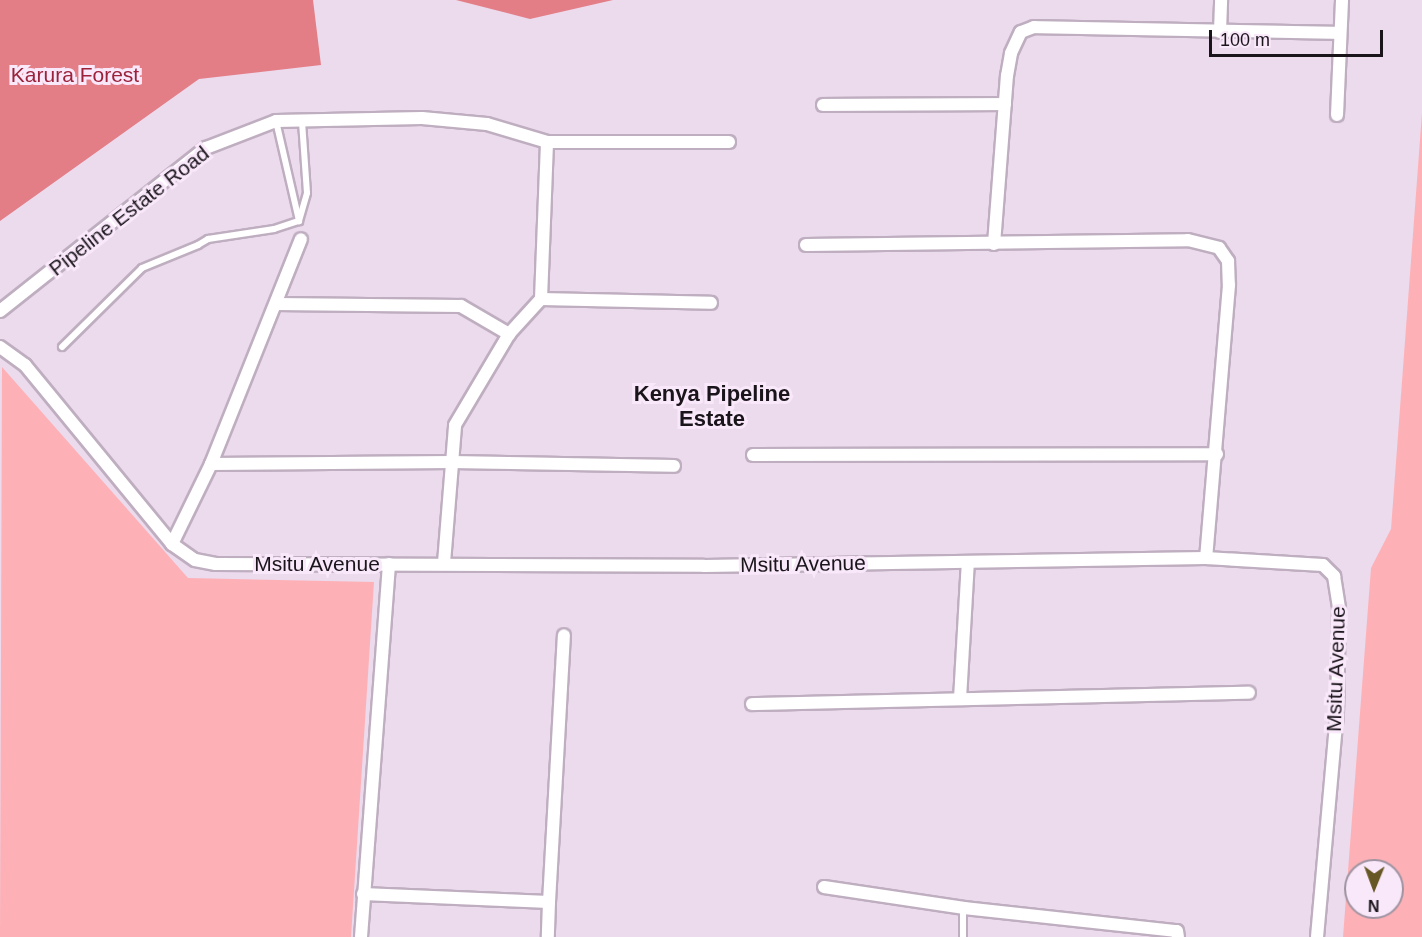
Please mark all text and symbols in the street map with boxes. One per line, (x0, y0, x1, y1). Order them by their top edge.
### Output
scale bar (1212, 18, 1386, 56)
text: 100 m (1220, 30, 1270, 50)
park label: Karura Forest (11, 62, 139, 88)
street label: Pipeline Estate Road (44, 141, 214, 281)
district label: Kenya Pipeline Estate (634, 380, 790, 432)
street label: Msitu Avenue (739, 550, 867, 578)
street label: Msitu Avenue (254, 551, 380, 577)
street label: Msitu Avenue (1321, 605, 1351, 733)
north arrow (1344, 859, 1404, 919)
text: N (1368, 897, 1380, 914)

